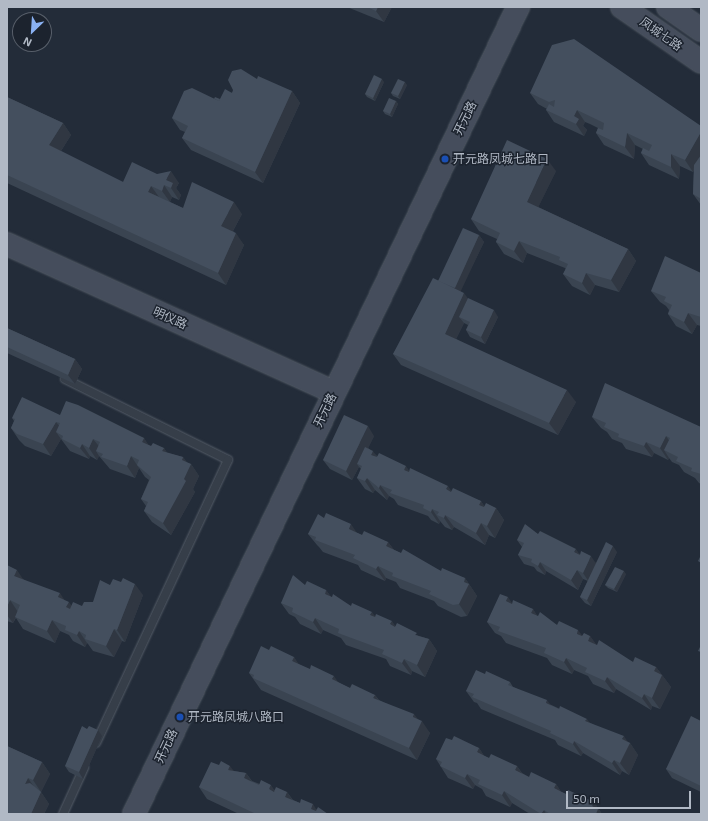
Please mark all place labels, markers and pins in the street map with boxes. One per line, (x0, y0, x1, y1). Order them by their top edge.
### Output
place label: 开元路凤城七路口 (453, 152, 549, 166)
marker: 开元路凤城七路口 (440, 154, 450, 164)
place label: 开元路凤城八路口 (188, 710, 284, 724)
marker: 开元路凤城八路口 (175, 712, 185, 722)

